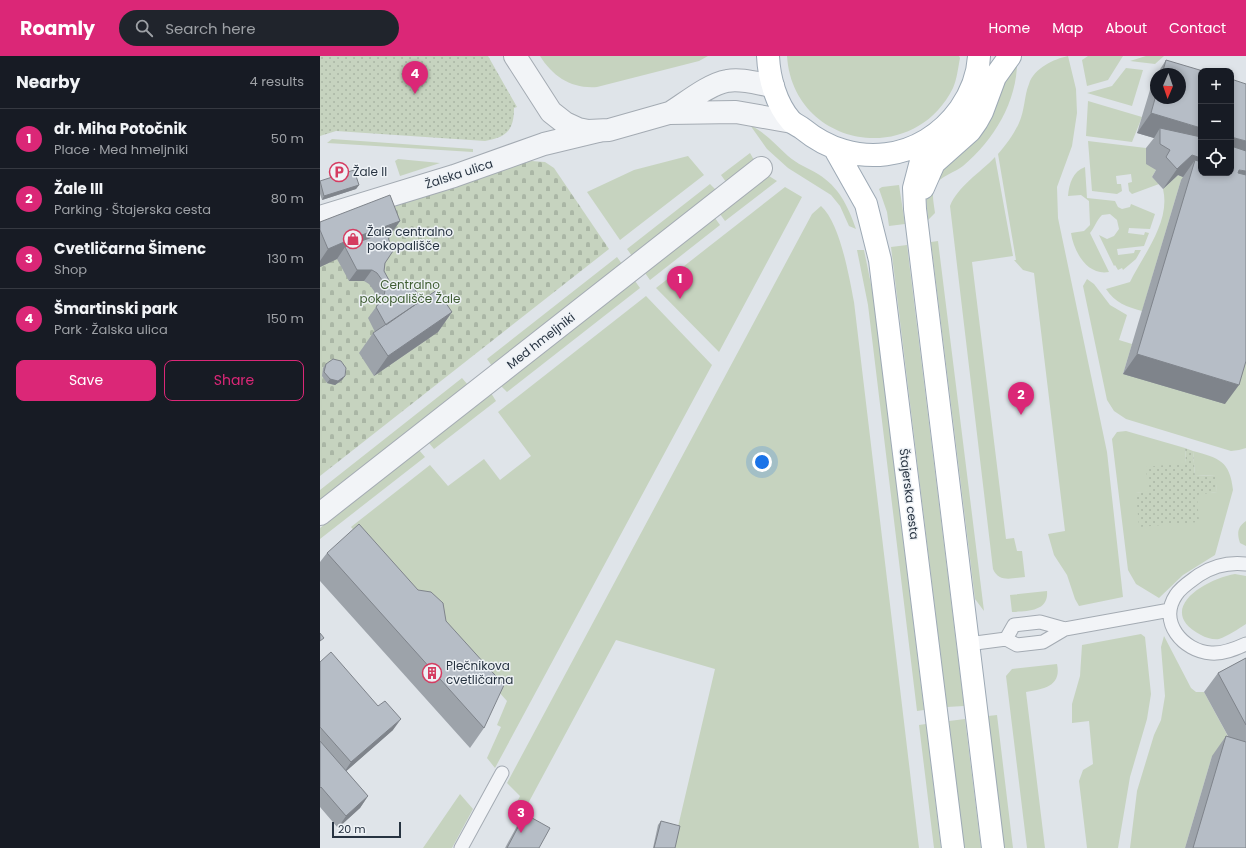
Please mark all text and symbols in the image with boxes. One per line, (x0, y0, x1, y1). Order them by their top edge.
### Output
search box (119, 10, 399, 46)
text: Roamly (20, 15, 95, 42)
icon: search (133, 17, 155, 39)
text: Search here (165, 18, 256, 39)
text: Home (988, 18, 1030, 38)
text: Map (1052, 18, 1083, 38)
text: About (1105, 18, 1147, 38)
text: Contact (1169, 18, 1226, 38)
pin: 4 (402, 61, 428, 94)
north arrow (1150, 68, 1186, 104)
map controls (1198, 68, 1234, 176)
button: + (1198, 68, 1234, 104)
text: Nearby (16, 70, 80, 94)
text: 4 results (250, 72, 304, 91)
button: − (1198, 104, 1234, 140)
text: dr. Miha Potočnik (54, 118, 187, 139)
text: 1 (27, 129, 31, 148)
text: 50 m (271, 129, 304, 148)
text: Place · Med hmeljniki (54, 140, 188, 159)
button: locate (1198, 140, 1234, 176)
street label: Žalska ulica (423, 155, 495, 192)
parking icon: Žale II (328, 161, 350, 183)
place label: Žale II (353, 163, 387, 180)
text: Žale III (54, 178, 103, 199)
text: 2 (25, 189, 33, 208)
text: 80 m (271, 189, 304, 208)
text: Parking · Štajerska cesta (54, 200, 211, 219)
place label: Žale centralno pokopališče (367, 223, 453, 254)
shop icon: Žale centralno pokopališče (342, 228, 364, 250)
text: Cvetličarna Šimenc (54, 238, 206, 259)
text: 3 (25, 249, 33, 268)
text: 130 m (267, 249, 304, 268)
text: Shop (54, 260, 87, 279)
pin: 1 (667, 266, 693, 299)
park label: Centralno pokopališče Žale (360, 276, 460, 307)
text: Šmartinski park (54, 298, 178, 319)
text: 4 (25, 309, 33, 328)
text: 150 m (267, 309, 304, 328)
street label: Med hmeljniki (503, 309, 578, 373)
text: Park · Žalska ulica (54, 320, 168, 339)
button: Save (16, 360, 156, 401)
button: Share (164, 360, 304, 401)
pin: 2 (1008, 382, 1034, 415)
street label: Štajerska cesta (895, 447, 924, 540)
your location (752, 452, 772, 472)
place label: Plečnikova cvetličarna (446, 657, 513, 688)
building icon: Plečnikova cvetličarna (421, 662, 443, 684)
pin: 3 (508, 800, 534, 833)
scale bar (332, 820, 401, 839)
text: 20 m (338, 821, 366, 837)

